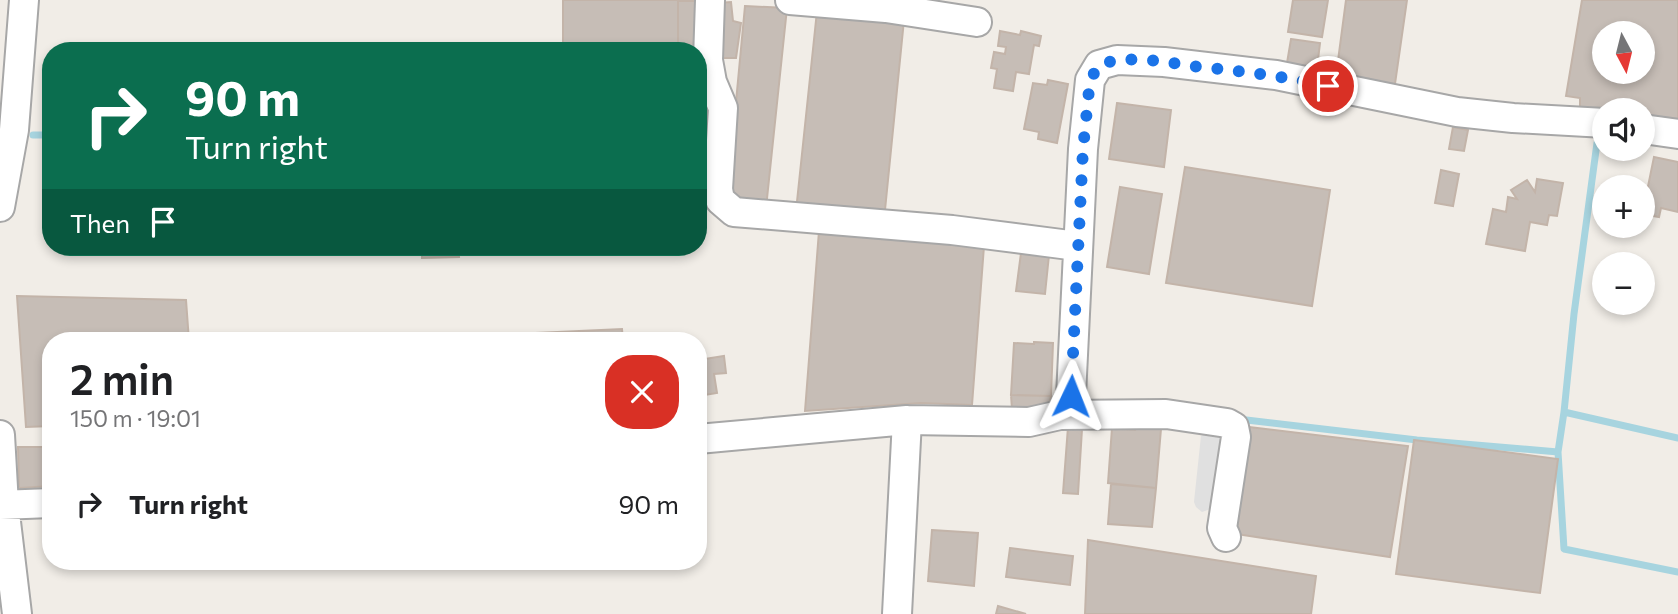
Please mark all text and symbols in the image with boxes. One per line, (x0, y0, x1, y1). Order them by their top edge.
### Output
north arrow (1592, 21, 1656, 84)
map controls (1592, 21, 1655, 315)
pin (1298, 56, 1358, 116)
text: 90 m (185, 66, 300, 126)
icon: arrive (1309, 67, 1347, 105)
icon: right (70, 70, 161, 161)
button: sound (1592, 98, 1655, 161)
text: Turn right (185, 126, 328, 166)
button: + (1592, 175, 1655, 238)
icon: arrive (144, 203, 182, 241)
text: Then (70, 207, 130, 238)
button: − (1592, 252, 1655, 315)
text: 2 min (70, 352, 174, 404)
button: close (605, 355, 679, 429)
position arrow (1034, 359, 1108, 433)
text: 150 m · 19:01 (70, 404, 201, 432)
icon: right (70, 485, 108, 523)
text: Turn right (129, 488, 248, 519)
text: 90 m (619, 488, 679, 519)

